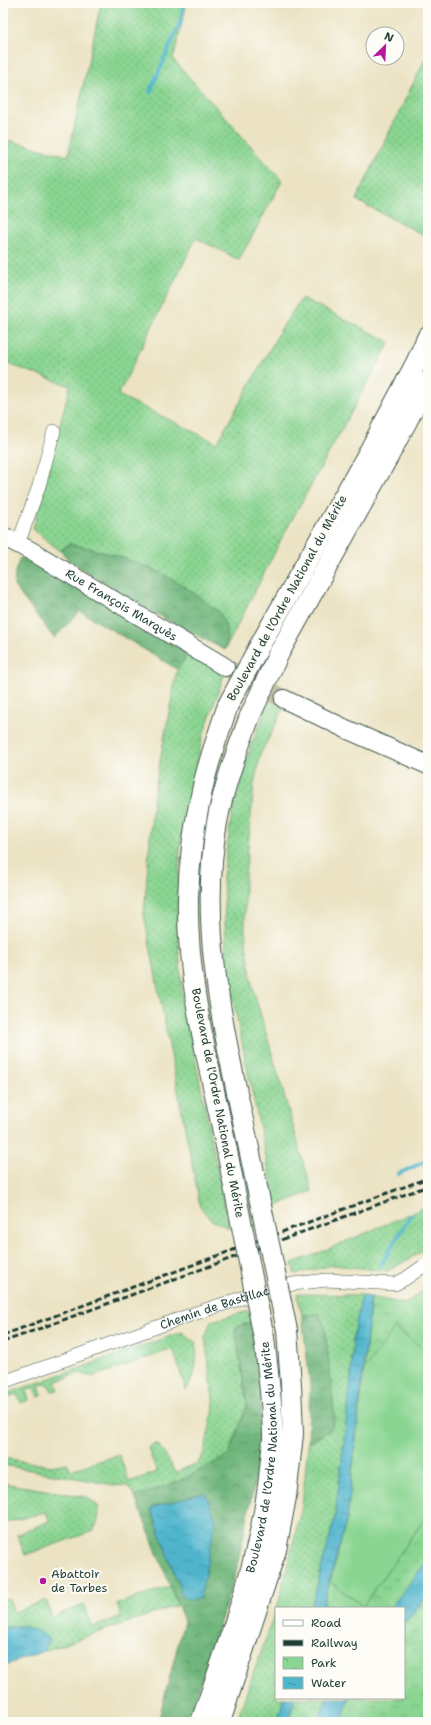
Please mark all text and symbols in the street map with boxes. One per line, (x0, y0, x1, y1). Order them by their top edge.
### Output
north arrow (365, 26, 405, 66)
text: N (382, 29, 396, 46)
street label: Boulevard de l'Ordre National du Mérite (223, 492, 351, 704)
street label: Rue François Marquès (62, 565, 180, 645)
street label: Boulevard de l'Ordre National du Mérite (188, 987, 248, 1219)
street label: Chemin de Bastillac (158, 1283, 271, 1333)
street label: Boulevard de l'Ordre National du Mérite (242, 1340, 281, 1575)
place label: Abattoir de Tarbes (51, 1566, 108, 1596)
marker: Abattoir de Tarbes (38, 1576, 48, 1586)
legend (275, 1607, 405, 1699)
text: Road (311, 1615, 342, 1631)
text: Railway (311, 1635, 358, 1651)
text: Park (311, 1655, 337, 1671)
text: Water (311, 1675, 347, 1691)

